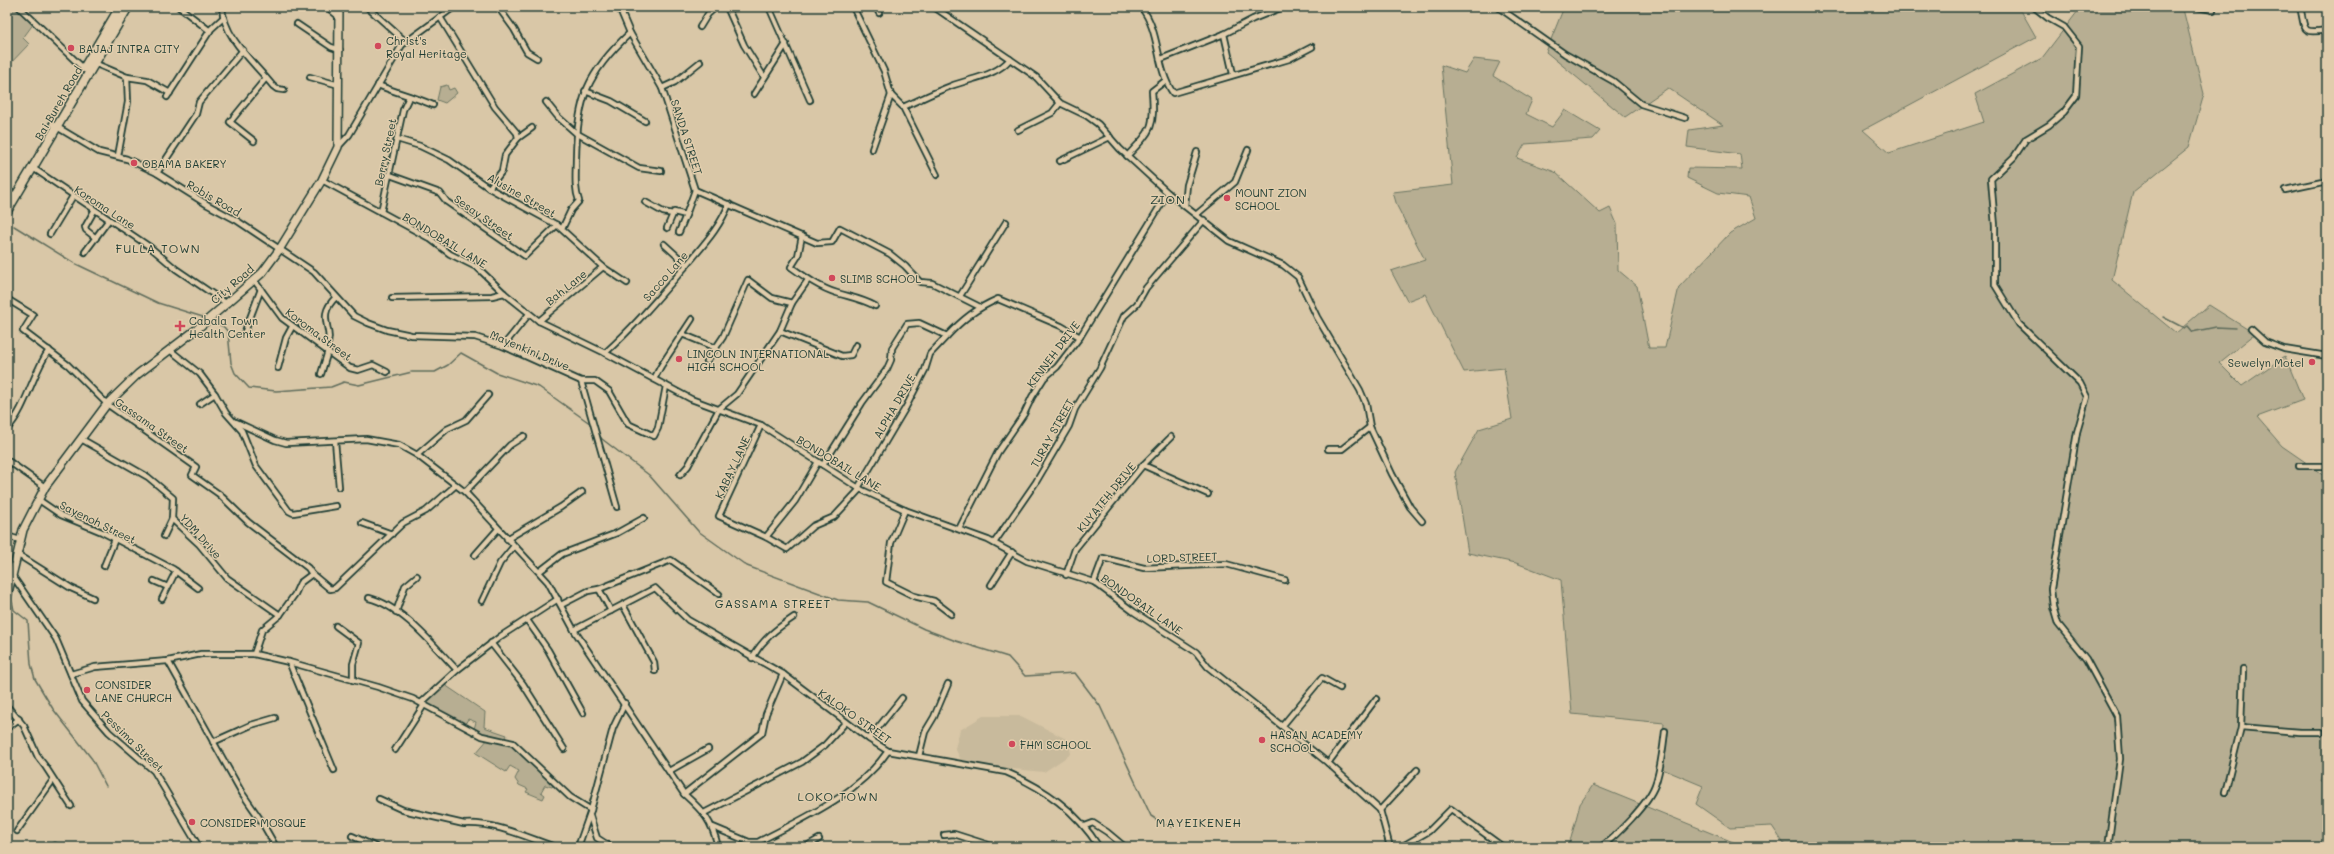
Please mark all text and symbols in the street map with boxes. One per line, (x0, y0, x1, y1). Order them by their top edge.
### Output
place label: Christ's Royal Heritage (386, 33, 467, 61)
place label: BAJAJ INTRA CITY (79, 41, 180, 56)
marker: Christ's Royal Heritage (373, 41, 383, 51)
marker: BAJAJ INTRA CITY (66, 43, 76, 53)
street label: Bai Bureh Road (31, 63, 85, 143)
street label: SANDA STREET (668, 97, 706, 177)
street label: Berry Street (370, 117, 400, 187)
place label: OBAMA BAKERY (142, 156, 227, 171)
marker: OBAMA BAKERY (129, 158, 139, 168)
street label: Alusine Street (485, 169, 559, 221)
street label: Robis Road (184, 176, 244, 220)
street label: Koroma Lane (72, 182, 139, 232)
place label: MOUNT ZION SCHOOL (1235, 185, 1307, 213)
street label: Sesay Street (451, 191, 517, 243)
district label: ZION (1150, 191, 1186, 207)
marker: MOUNT ZION SCHOOL (1222, 193, 1232, 203)
street label: BONDOBAIL LANE (400, 209, 490, 271)
district label: FULLA TOWN (115, 240, 201, 256)
street label: Sacco Lane (639, 248, 691, 304)
street label: City Road (207, 261, 257, 307)
street label: Bah Lane (542, 266, 590, 308)
place label: SLIMB SCHOOL (840, 271, 921, 286)
marker: SLIMB SCHOOL (827, 273, 837, 283)
street label: Koroma Street (283, 304, 355, 364)
place label: Cabala Town Health Center (189, 313, 266, 341)
street label: KENNEH DRIVE (1023, 318, 1083, 390)
marker: Cabala Town Health Center (174, 320, 186, 332)
street label: Mayenkini Drive (488, 326, 572, 374)
place label: LINCOLN INTERNATIONAL HIGH SCHOOL (687, 346, 829, 374)
marker: LINCOLN INTERNATIONAL HIGH SCHOOL (674, 354, 684, 364)
place label: Sewelyn Motel (2228, 355, 2304, 370)
marker: Sewelyn Motel (2307, 357, 2317, 367)
street label: ALPHA DRIVE (870, 371, 918, 441)
street label: Gassama Street (112, 394, 192, 456)
street label: TURAY STREET (1027, 396, 1077, 470)
street label: BONDOBAIL LANE (794, 432, 884, 494)
street label: KABAY LANE (711, 433, 753, 501)
street label: KUYATEH DRIVE (1073, 459, 1139, 535)
street label: Sayenoh Street (57, 497, 139, 547)
street label: YDM Drive (177, 510, 225, 562)
street label: LORD STREET (1146, 548, 1218, 566)
street label: BONDOBAIL LANE (1098, 570, 1186, 638)
district label: GASSAMA STREET (715, 595, 831, 611)
place label: CONSIDER LANE CHURCH (95, 677, 172, 705)
marker: CONSIDER LANE CHURCH (82, 685, 92, 695)
street label: KALOKO STREET (816, 685, 894, 747)
street label: Pessima Street (98, 707, 168, 775)
place label: HASAN ACADEMY SCHOOL (1270, 727, 1363, 755)
marker: HASAN ACADEMY SCHOOL (1257, 735, 1267, 745)
place label: FHM SCHOOL (1020, 737, 1092, 752)
marker: FHM SCHOOL (1007, 739, 1017, 749)
district label: LOKO TOWN (797, 788, 879, 804)
district label: MAYEIKENEH (1156, 814, 1242, 830)
place label: CONSIDER MOSQUE (200, 815, 306, 830)
marker: CONSIDER MOSQUE (187, 817, 197, 827)

